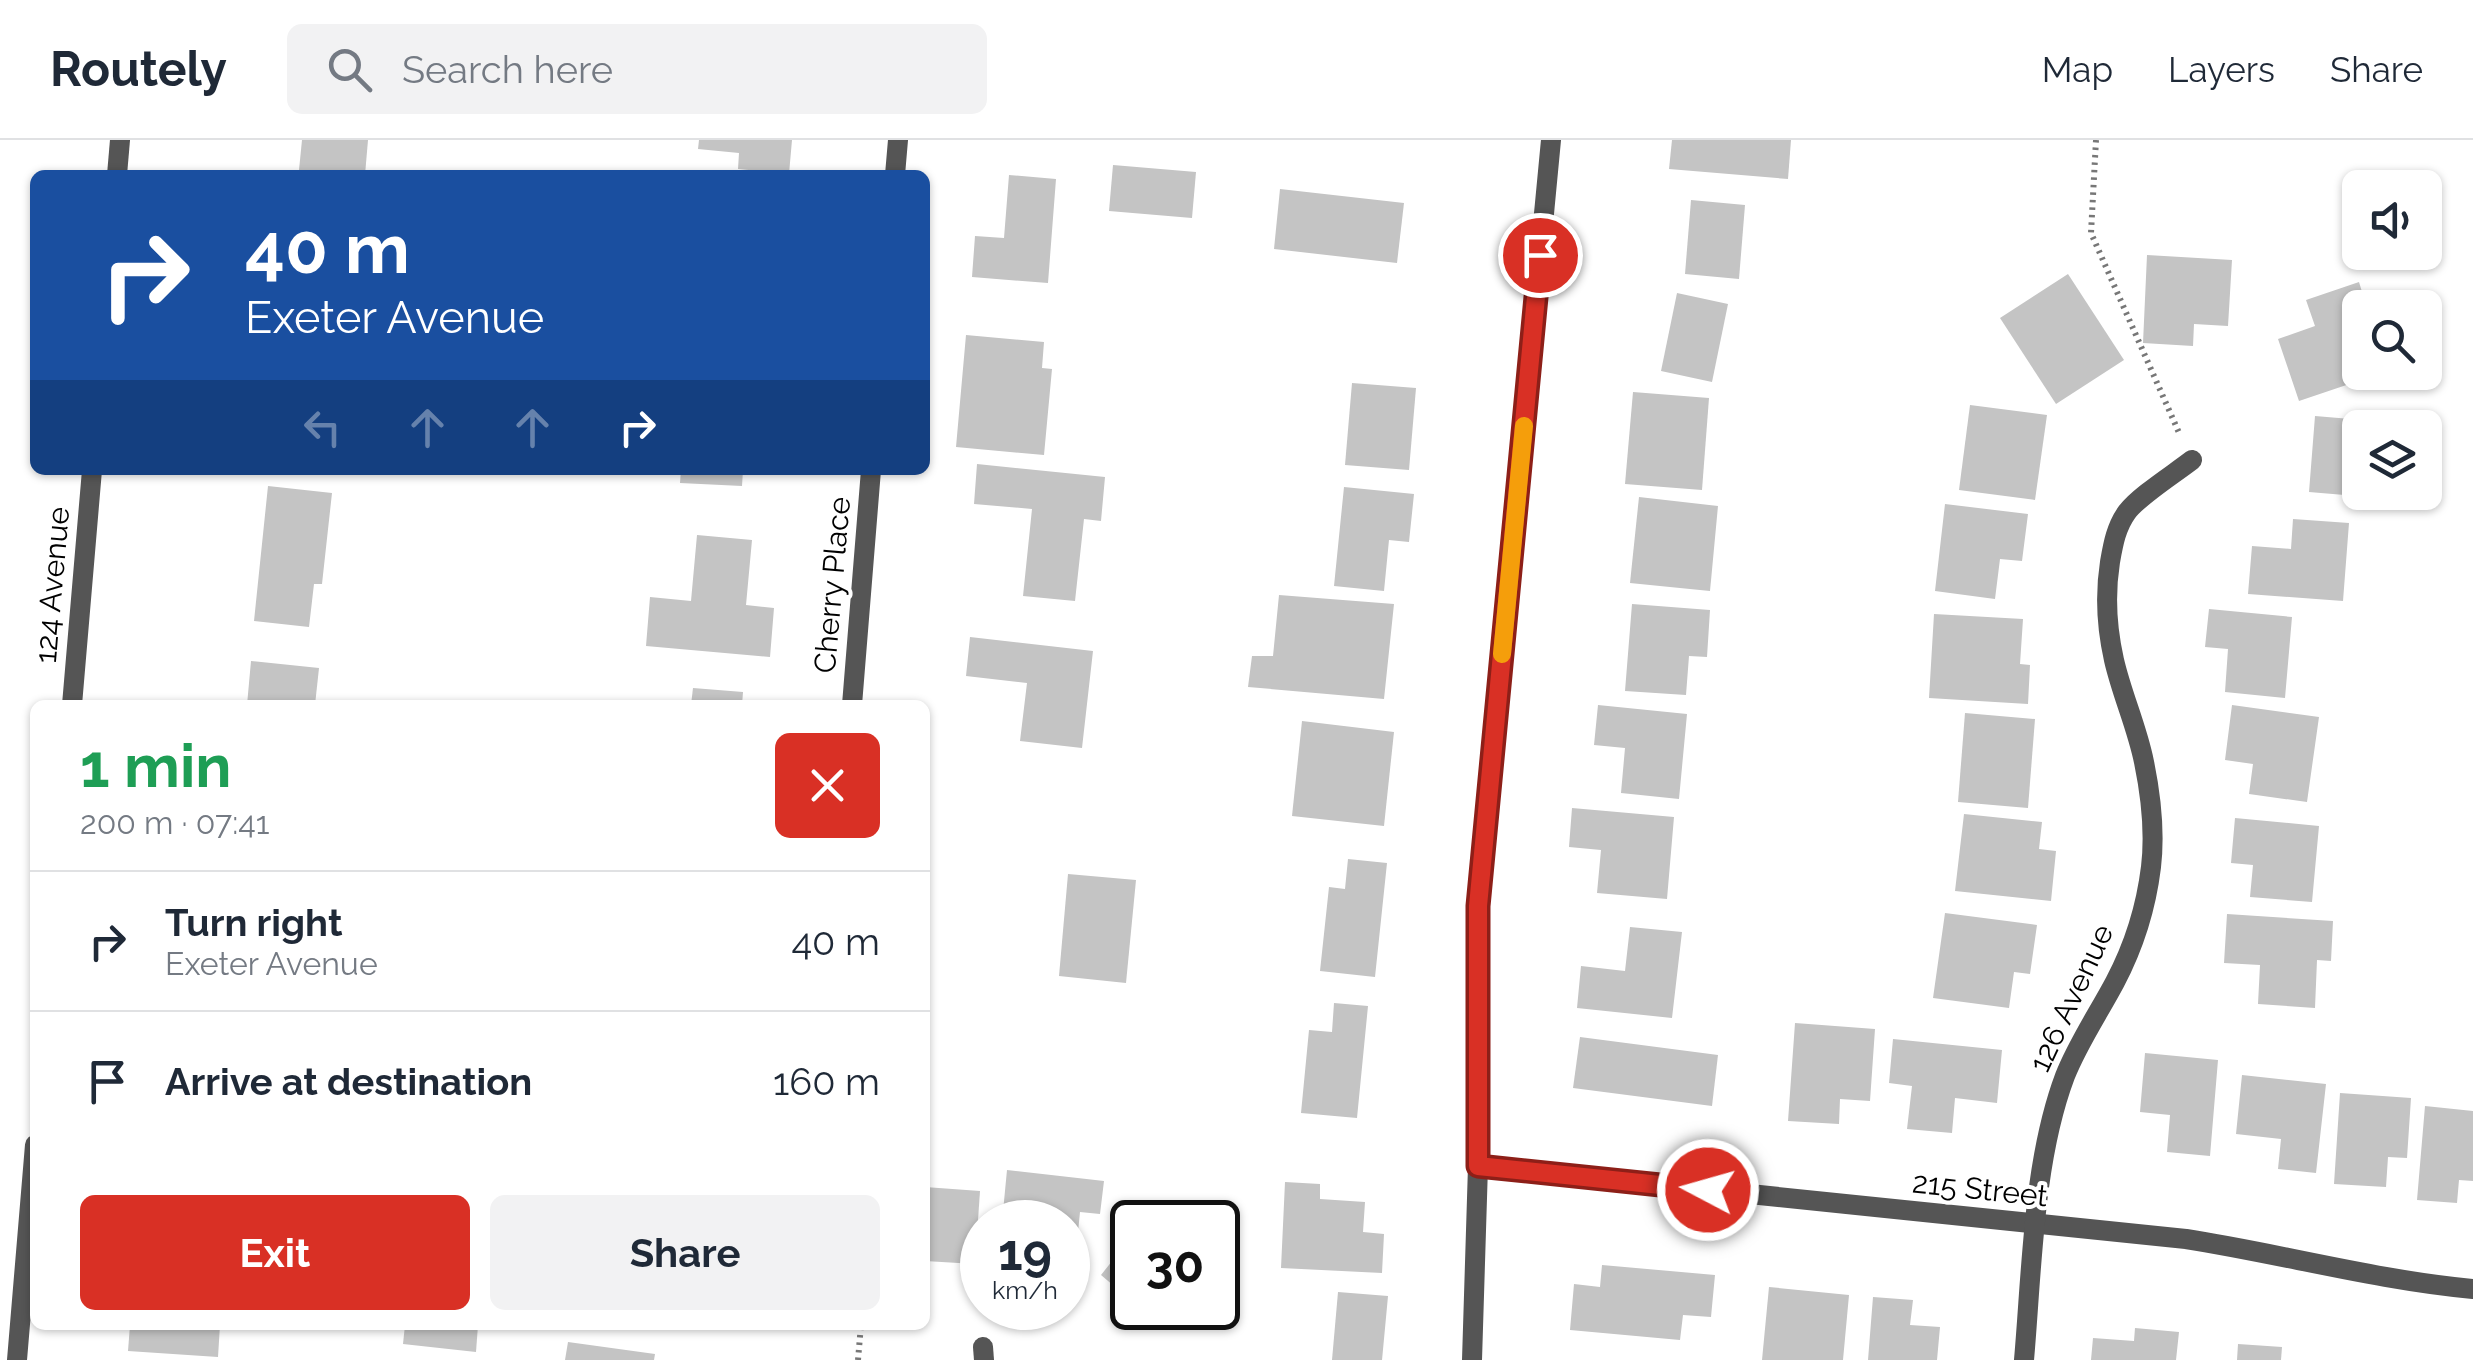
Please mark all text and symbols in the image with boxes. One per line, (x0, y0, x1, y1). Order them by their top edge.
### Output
search box (287, 24, 987, 114)
text: Routely (50, 41, 227, 97)
icon: search (322, 42, 377, 97)
text: Search here (402, 47, 613, 92)
text: Map (2042, 49, 2113, 90)
text: Layers (2168, 49, 2275, 90)
text: Share (2330, 49, 2423, 90)
map controls (2342, 170, 2442, 510)
button: sound (2342, 170, 2442, 270)
text: 40 m (245, 207, 410, 289)
icon: right (80, 210, 210, 340)
pin (1498, 213, 1583, 298)
icon: arrive (1513, 228, 1568, 283)
button: search (2342, 290, 2442, 390)
text: Exeter Avenue (245, 291, 544, 344)
icon: left (295, 400, 350, 455)
icon: ahead (400, 400, 455, 455)
icon: ahead (505, 400, 560, 455)
icon: right (610, 400, 665, 455)
button: layers (2342, 410, 2442, 510)
street label: Cherry Place (807, 495, 857, 675)
street label: 124 Avenue (28, 505, 76, 665)
text: 1 min (80, 731, 231, 801)
button: close (775, 733, 880, 838)
text: 200 m · 07:41 (80, 804, 269, 841)
text: Turn right (165, 900, 342, 945)
icon: right (80, 914, 135, 969)
text: 40 m (791, 919, 880, 964)
street label: 126 Avenue (2022, 919, 2120, 1077)
text: Exeter Avenue (165, 945, 378, 982)
icon: arrive (80, 1054, 135, 1109)
text: Arrive at destination (165, 1059, 532, 1104)
text: 160 m (773, 1059, 880, 1104)
position arrow (1656, 1138, 1760, 1242)
street label: 215 Street (1911, 1165, 2049, 1213)
button: Exit (80, 1195, 470, 1310)
button: Share (490, 1195, 880, 1310)
speed limit sign: 30 (1110, 1200, 1240, 1330)
text: 19 (998, 1223, 1052, 1282)
text: km/h (992, 1275, 1058, 1305)

